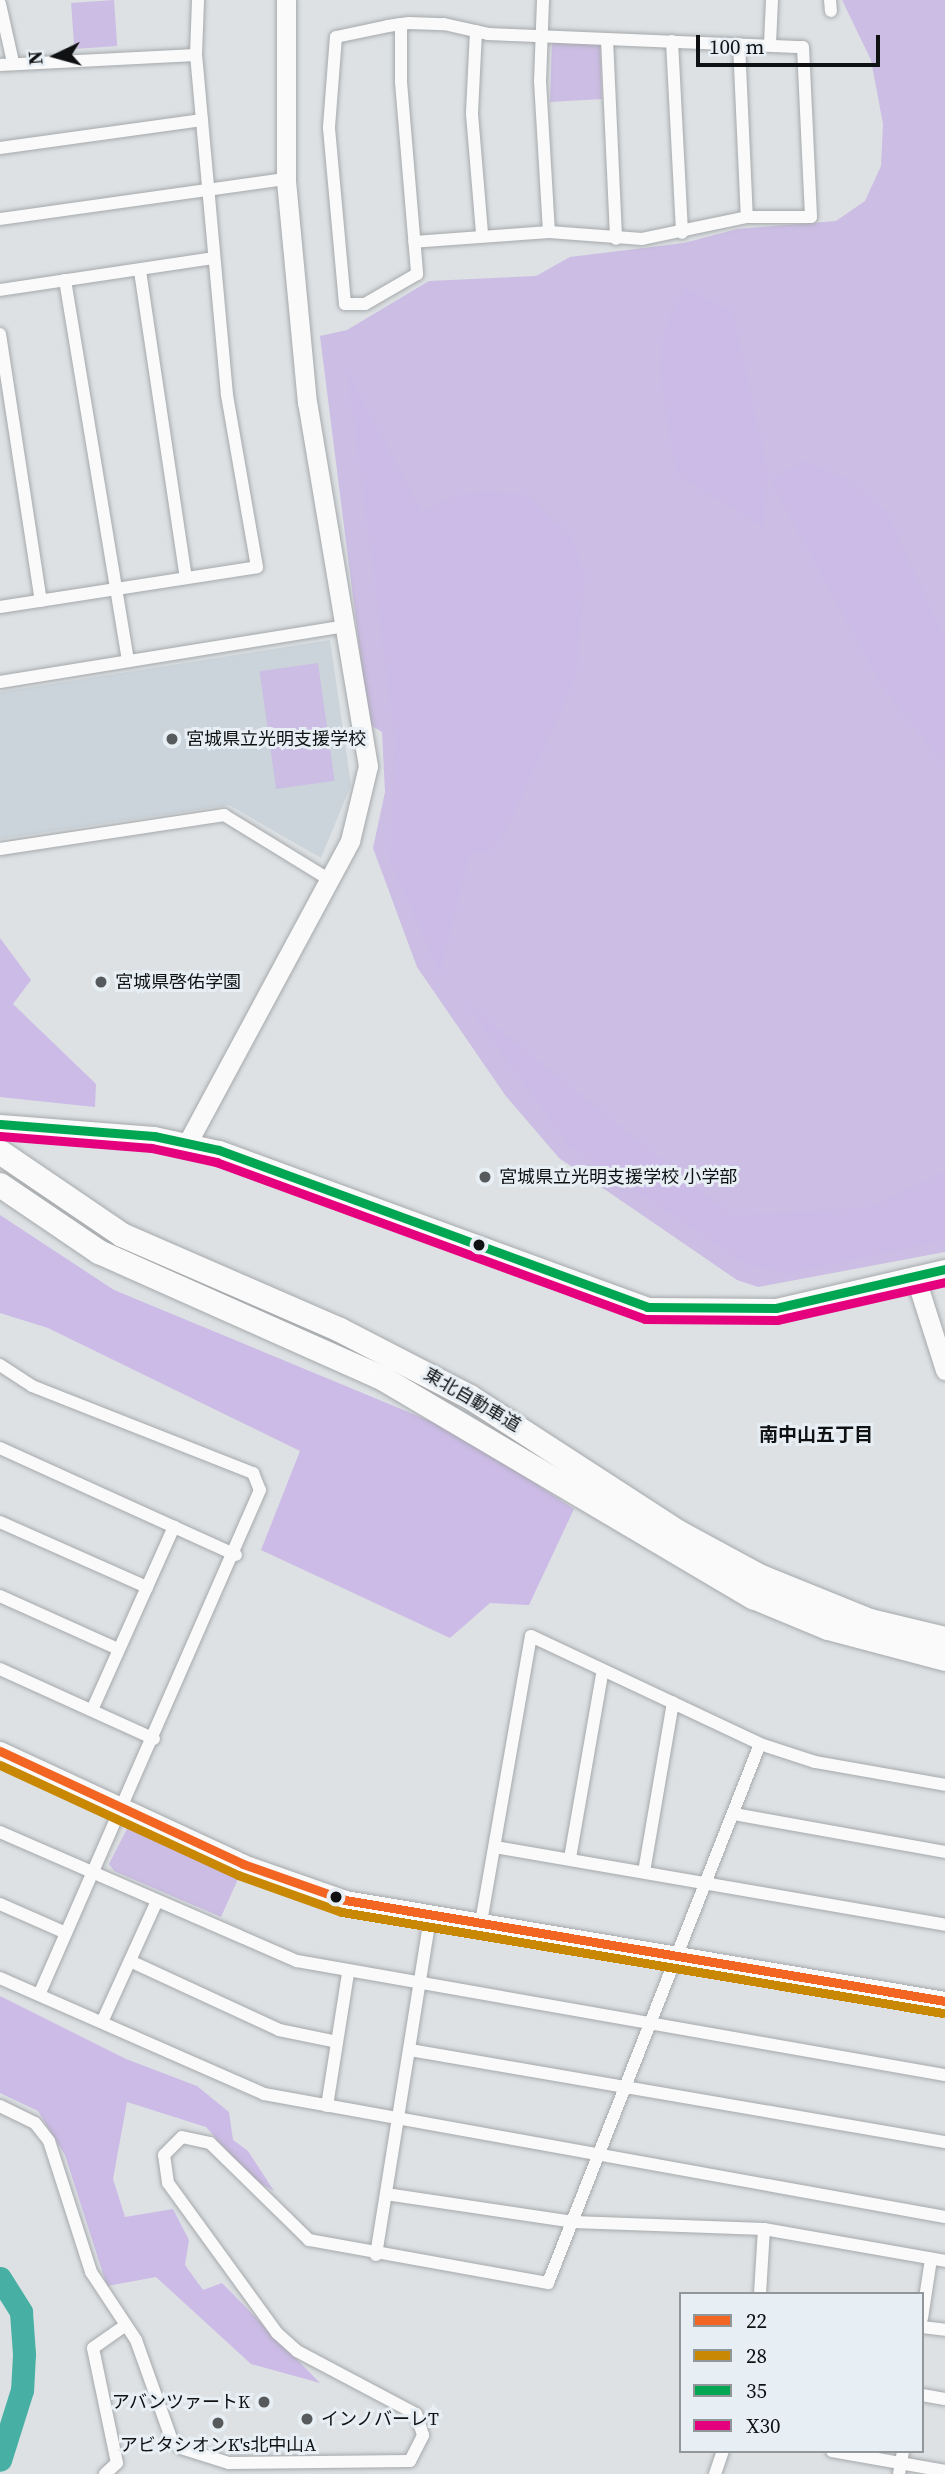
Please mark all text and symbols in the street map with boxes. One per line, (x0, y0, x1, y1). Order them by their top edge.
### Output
north arrow (21, 21, 91, 91)
scale bar (700, 21, 884, 65)
text: 100 m (709, 32, 764, 61)
text: N (22, 50, 49, 66)
place label: 宮城県立光明支援学校 (186, 728, 366, 750)
marker: 宮城県立光明支援学校 (164, 731, 180, 747)
place label: 宮城県啓佑学園 (115, 971, 241, 993)
marker: 宮城県啓佑学園 (93, 974, 109, 990)
place label: 宮城県立光明支援学校 小学部 (499, 1166, 737, 1188)
marker: 宮城県立光明支援学校 小学部 (477, 1169, 493, 1185)
unlabelled marker (472, 1238, 486, 1252)
street label: 東北自動車道 (420, 1364, 524, 1436)
district label: 南中山五丁目 (759, 1424, 873, 1446)
unlabelled marker (329, 1890, 343, 1904)
legend (679, 2292, 924, 2453)
text: 22 (746, 2306, 767, 2335)
text: 28 (746, 2341, 767, 2370)
text: 35 (746, 2376, 767, 2405)
place label: アバンツァートK (112, 2391, 250, 2413)
marker: アバンツァートK (256, 2394, 272, 2410)
place label: インノバーレT (321, 2408, 440, 2430)
marker: インノバーレT (299, 2411, 315, 2427)
text: X30 (746, 2411, 781, 2440)
marker: アビタシオンK's北中山A (210, 2415, 226, 2431)
place label: アビタシオンK's北中山A (120, 2434, 316, 2456)

